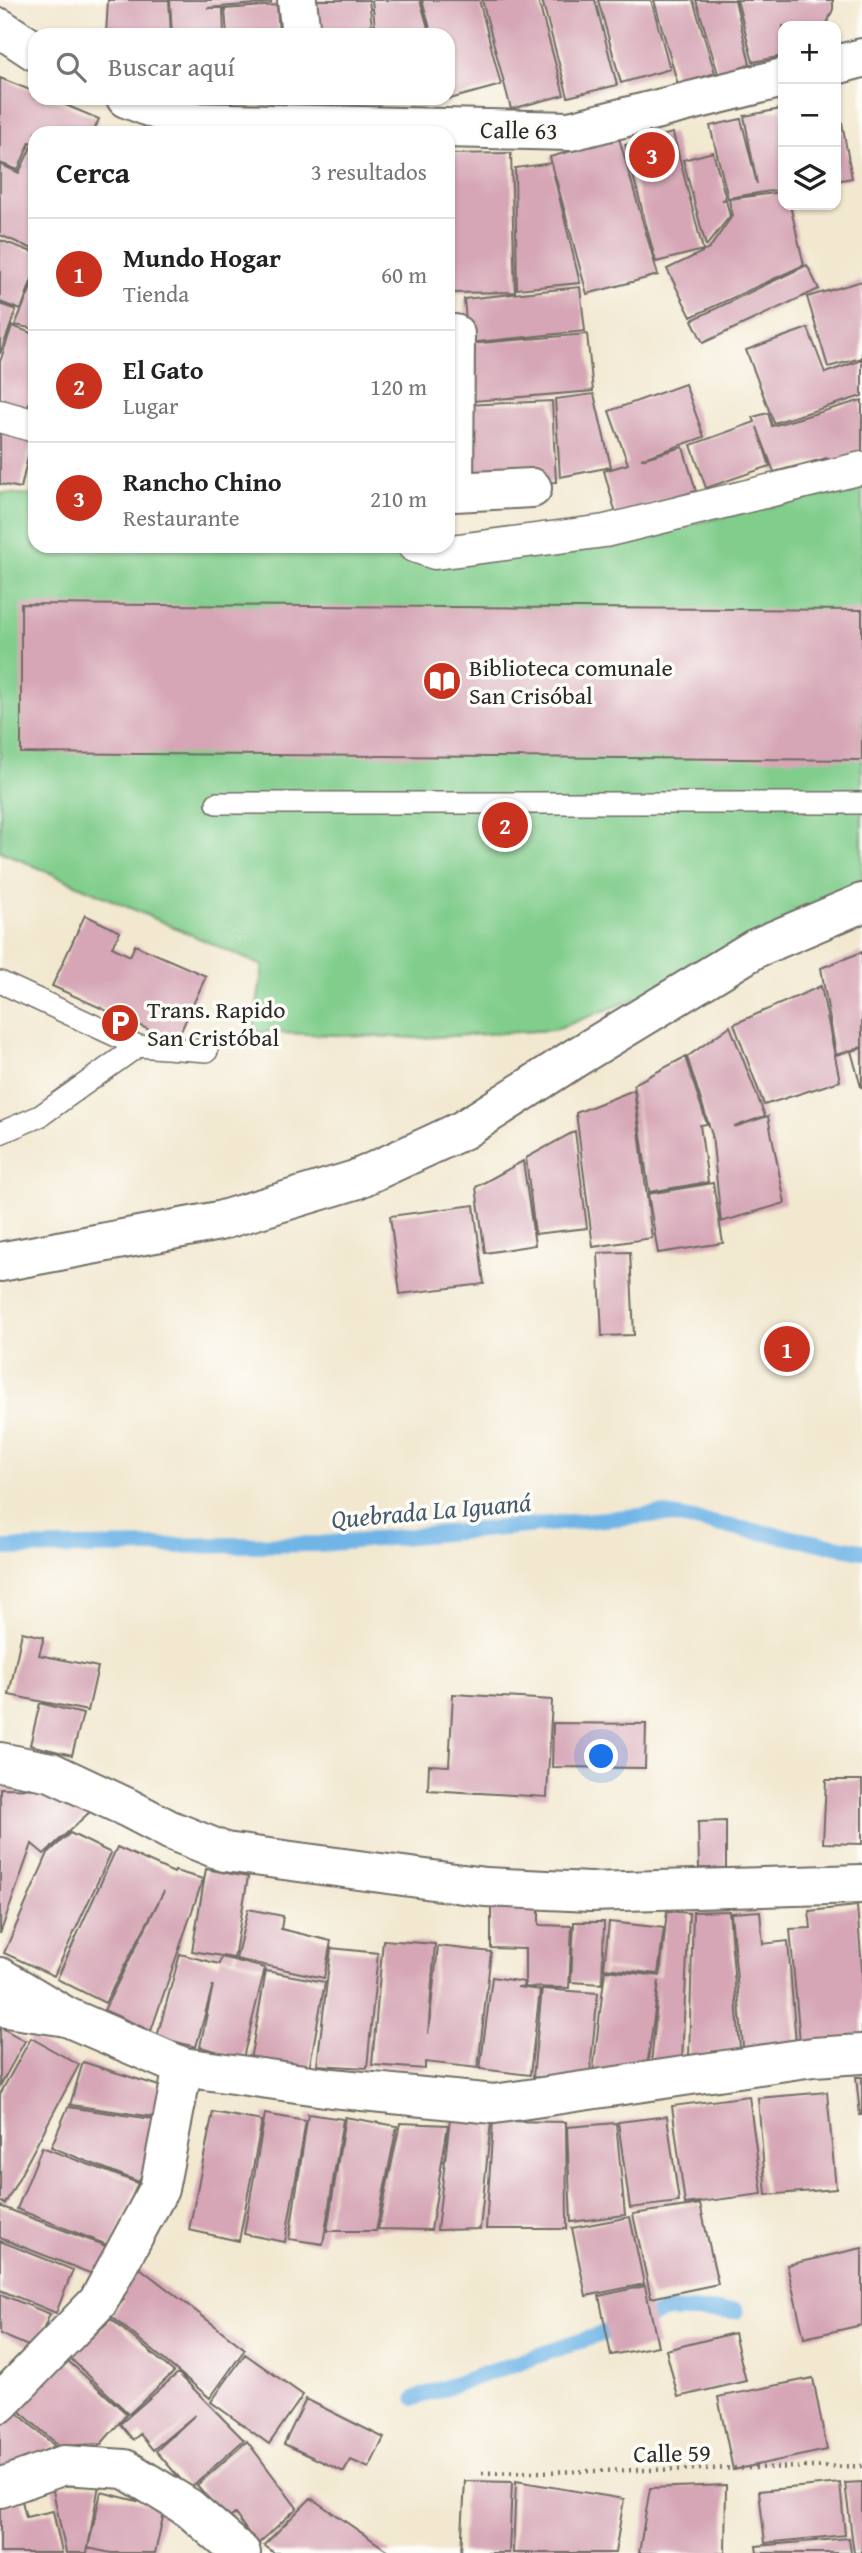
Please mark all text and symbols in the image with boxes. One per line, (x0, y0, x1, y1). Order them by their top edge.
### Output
map controls (778, 21, 841, 210)
button: + (778, 21, 841, 84)
search box (28, 28, 455, 105)
text: Buscar aquí (108, 47, 235, 86)
icon: search (52, 48, 90, 86)
button: − (778, 84, 841, 147)
street label: Calle 63 (480, 112, 558, 148)
pin: 3 (629, 129, 675, 181)
button: layers (778, 147, 841, 210)
text: Cerca (56, 150, 130, 194)
text: 3 resultados (311, 155, 427, 188)
text: Mundo Hogar (123, 238, 281, 277)
text: 1 (73, 258, 85, 291)
text: 60 m (381, 258, 427, 291)
text: Tienda (123, 277, 189, 310)
text: El Gato (123, 350, 204, 389)
text: 2 (73, 370, 85, 403)
text: 120 m (370, 370, 427, 403)
text: Lugar (123, 389, 178, 422)
text: Rancho Chino (123, 462, 282, 501)
text: 3 (73, 482, 85, 515)
text: 210 m (370, 482, 427, 515)
text: Restaurante (123, 501, 240, 534)
place label: Biblioteca comunale San Crisóbal (469, 650, 673, 713)
library icon: Biblioteca comunale San Crisóbal (421, 660, 463, 702)
pin: 2 (482, 799, 528, 851)
place label: Trans. Rapido San Cristóbal (147, 992, 285, 1055)
parking icon: Trans. Rapido San Cristóbal (99, 1002, 141, 1044)
pin: 1 (764, 1323, 810, 1375)
water label: Quebrada La Iguaná (330, 1482, 532, 1538)
your location (584, 1739, 618, 1773)
street label: Calle 59 (633, 2435, 711, 2471)

